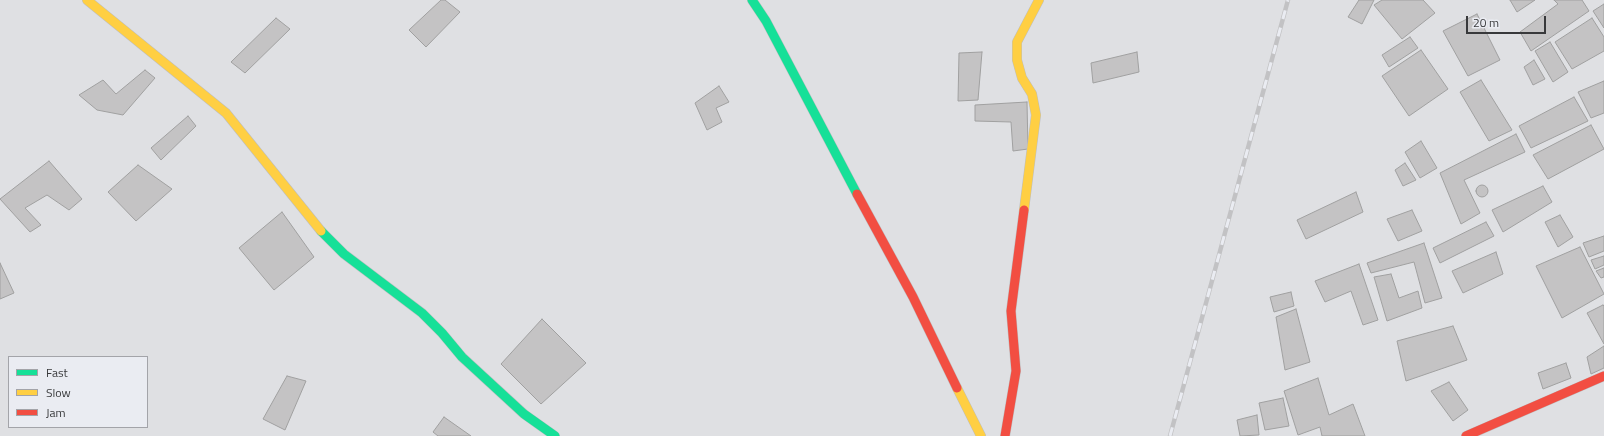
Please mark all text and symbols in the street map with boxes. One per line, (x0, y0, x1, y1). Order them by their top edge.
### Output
scale bar (1468, 8, 1548, 34)
text: 20 m (1473, 13, 1499, 32)
legend (8, 356, 148, 428)
text: Fast (46, 363, 68, 382)
text: Slow (46, 383, 71, 402)
text: Jam (46, 403, 66, 422)

